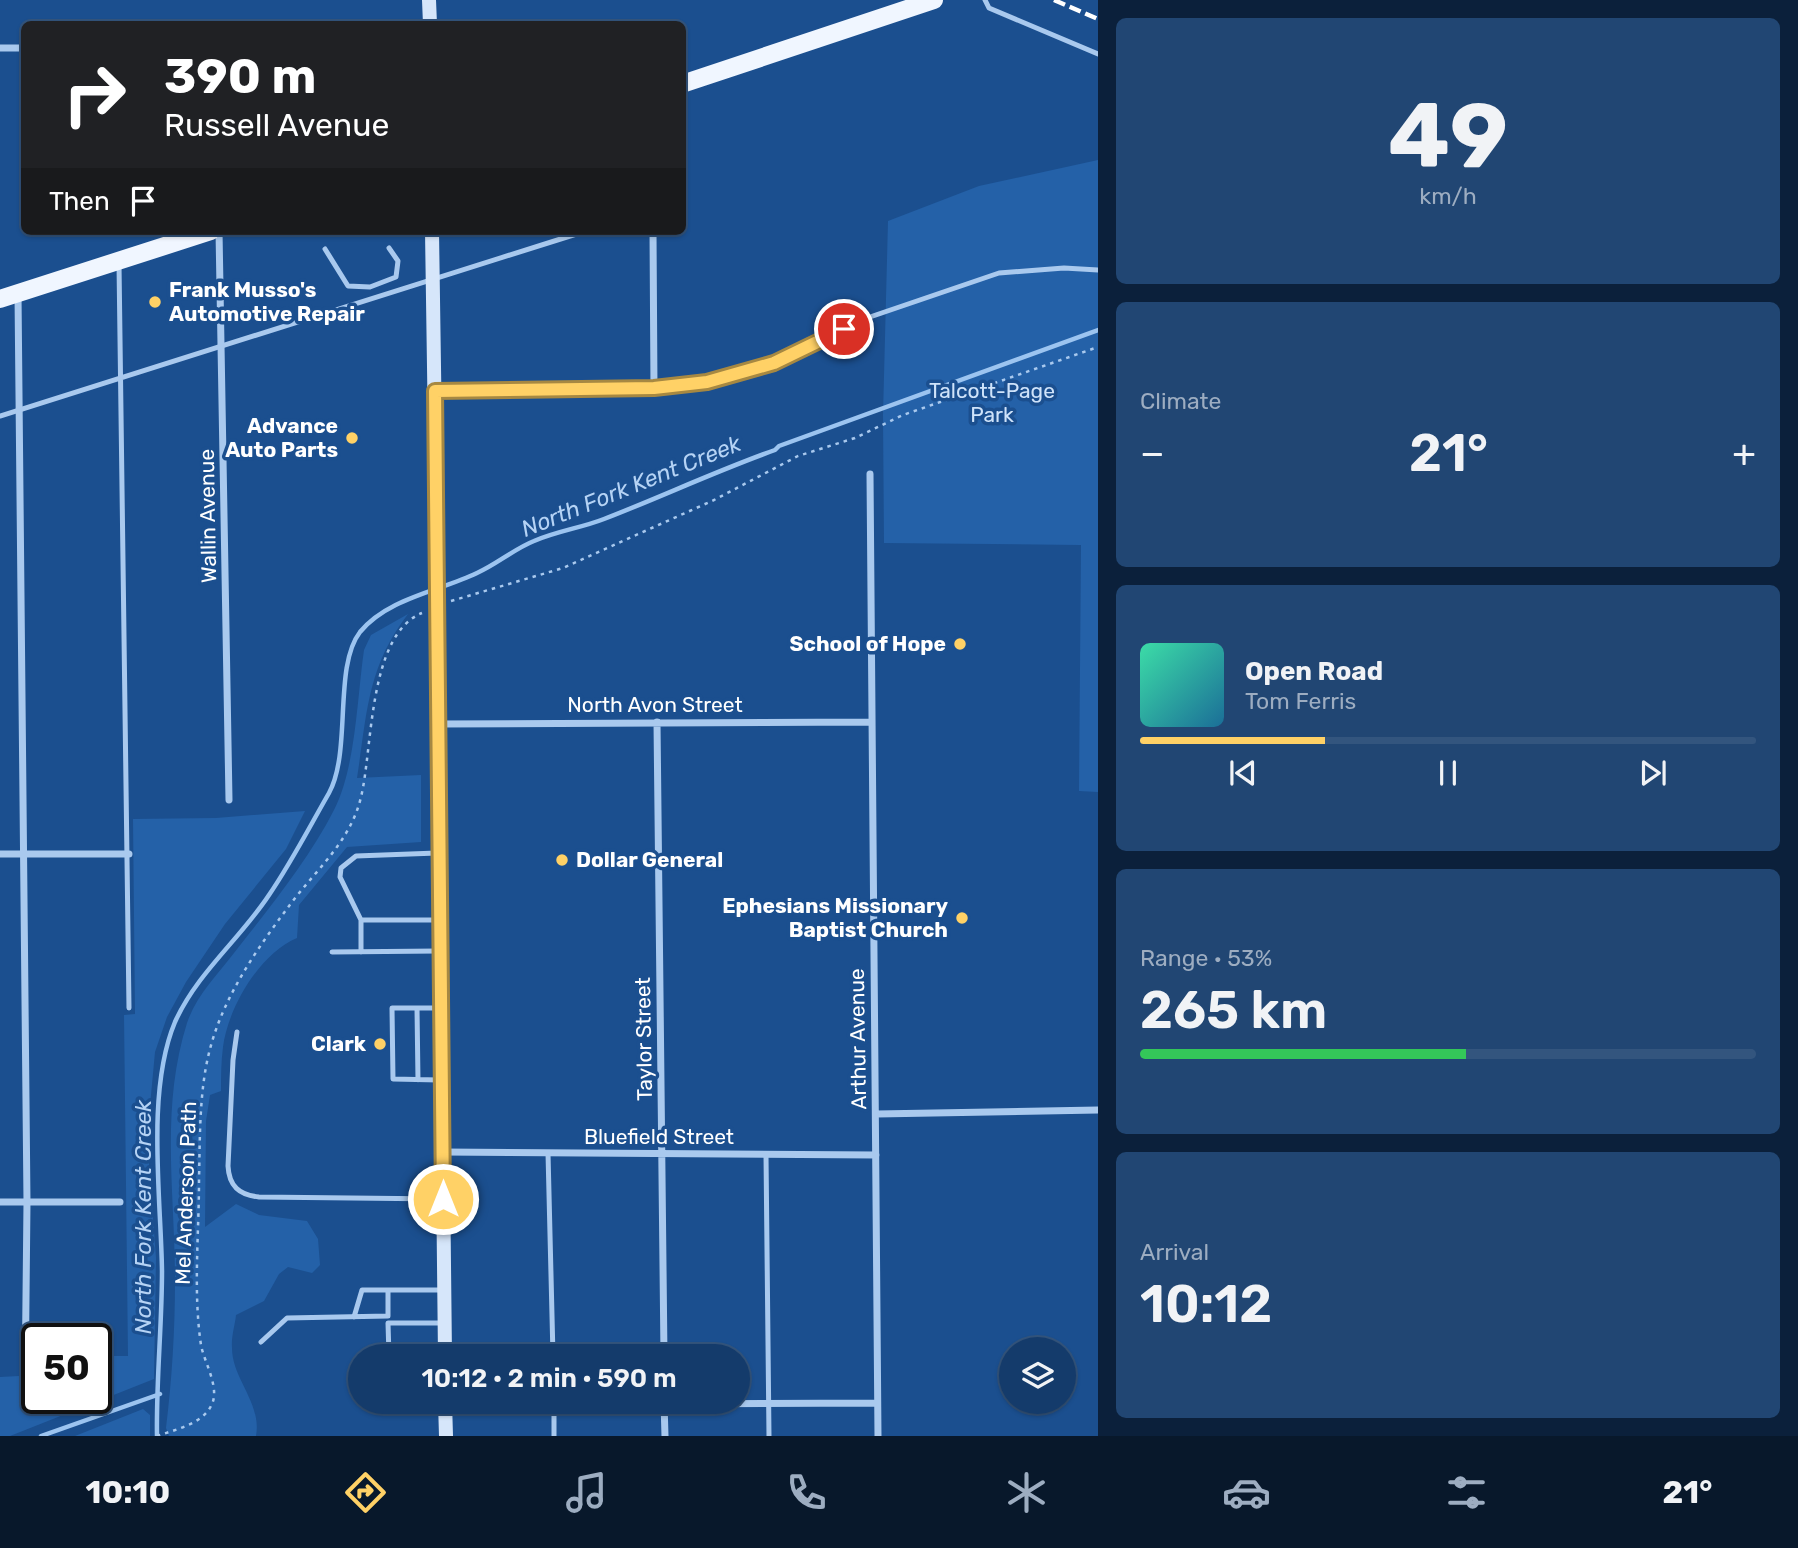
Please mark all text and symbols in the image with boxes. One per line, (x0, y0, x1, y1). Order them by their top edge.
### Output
text: 390 m (164, 47, 316, 105)
icon: right (49, 49, 140, 140)
text: 49 (1388, 82, 1508, 190)
text: Russell Avenue (164, 106, 389, 144)
icon: arrive (124, 182, 162, 220)
text: km/h (1419, 182, 1477, 210)
text: Then (49, 186, 110, 217)
place label: Frank Musso's Automotive Repair (169, 277, 365, 326)
marker: Frank Musso's Automotive Repair (147, 294, 163, 310)
pin (814, 299, 874, 359)
icon: arrive (825, 310, 863, 348)
park label: Talcott-Page Park (929, 378, 1055, 427)
text: Climate (1140, 387, 1221, 415)
place label: Advance Auto Parts (225, 413, 338, 462)
text: 21° (1409, 422, 1488, 484)
water label: North Fork Kent Creek (517, 429, 746, 543)
marker: Advance Auto Parts (344, 430, 360, 446)
text: − (1140, 430, 1165, 476)
text: + (1732, 430, 1756, 476)
street label: Wallin Avenue (194, 449, 221, 583)
place label: School of Hope (790, 631, 946, 656)
marker: School of Hope (952, 636, 968, 652)
text: Open Road (1245, 656, 1383, 687)
text: Tom Ferris (1245, 687, 1356, 715)
street label: North Avon Street (567, 692, 743, 717)
icon: previous (1224, 754, 1262, 792)
icon: pause (1429, 754, 1467, 792)
icon: next (1634, 754, 1672, 792)
place label: Dollar General (576, 847, 723, 872)
marker: Dollar General (554, 852, 570, 868)
place label: Ephesians Missionary Baptist Church (722, 893, 948, 942)
marker: Ephesians Missionary Baptist Church (954, 910, 970, 926)
text: Range · 53% (1140, 944, 1272, 972)
street label: Arthur Avenue (844, 968, 871, 1110)
street label: Taylor Street (630, 977, 657, 1101)
text: 265 km (1140, 979, 1327, 1041)
place label: Clark (311, 1031, 367, 1056)
marker: Clark (372, 1036, 388, 1052)
water label: North Fork Kent Creek (129, 1099, 157, 1334)
street label: Mel Anderson Path (170, 1101, 201, 1285)
street label: Bluefield Street (584, 1124, 734, 1149)
position arrow (406, 1162, 480, 1236)
text: Arrival (1140, 1238, 1209, 1266)
text: 10:12 (1140, 1273, 1272, 1335)
speed limit sign: 50 (21, 1323, 112, 1414)
map controls (999, 1337, 1076, 1414)
button: layers (999, 1337, 1076, 1414)
text: 10:12 · 2 min · 590 m (421, 1363, 677, 1394)
icon: directions (341, 1468, 390, 1517)
icon: music (562, 1468, 611, 1517)
icon: phone (782, 1468, 831, 1517)
icon: climate (1002, 1468, 1051, 1517)
icon: car (1222, 1468, 1271, 1517)
icon: filters (1442, 1468, 1491, 1517)
text: 10:10 (86, 1473, 170, 1511)
text: 21° (1662, 1473, 1712, 1511)

